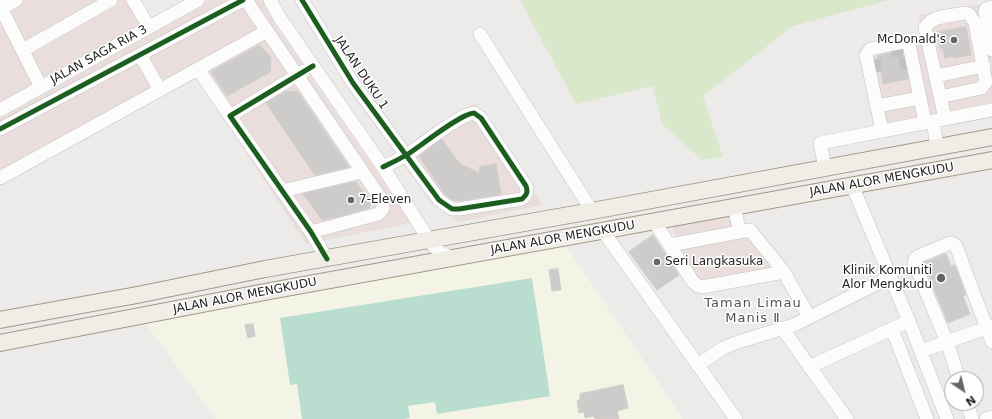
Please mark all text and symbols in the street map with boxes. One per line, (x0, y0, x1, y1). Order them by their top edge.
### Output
street label: JALAN SAGA RIA 3 (48, 22, 150, 88)
place label: McDonald's (877, 33, 946, 47)
street label: JALAN DUKU 1 (331, 34, 391, 112)
marker: McDonald's (949, 35, 959, 45)
street label: JALAN ALOR MENGKUDU (809, 160, 955, 200)
place label: 7-Eleven (359, 193, 411, 207)
marker: 7-Eleven (346, 195, 356, 205)
street label: JALAN ALOR MENGKUDU (490, 218, 636, 258)
place label: Seri Langkasuka (665, 255, 763, 269)
marker: Seri Langkasuka (652, 257, 662, 267)
place label: Klinik Komuniti Alor Mengkudu (842, 264, 932, 292)
marker: Klinik Komuniti Alor Mengkudu (935, 272, 947, 284)
street label: JALAN ALOR MENGKUDU (172, 275, 318, 317)
district label: Taman Limau Manis Ⅱ (704, 296, 802, 327)
north arrow (944, 371, 984, 411)
text: N (963, 392, 978, 408)

